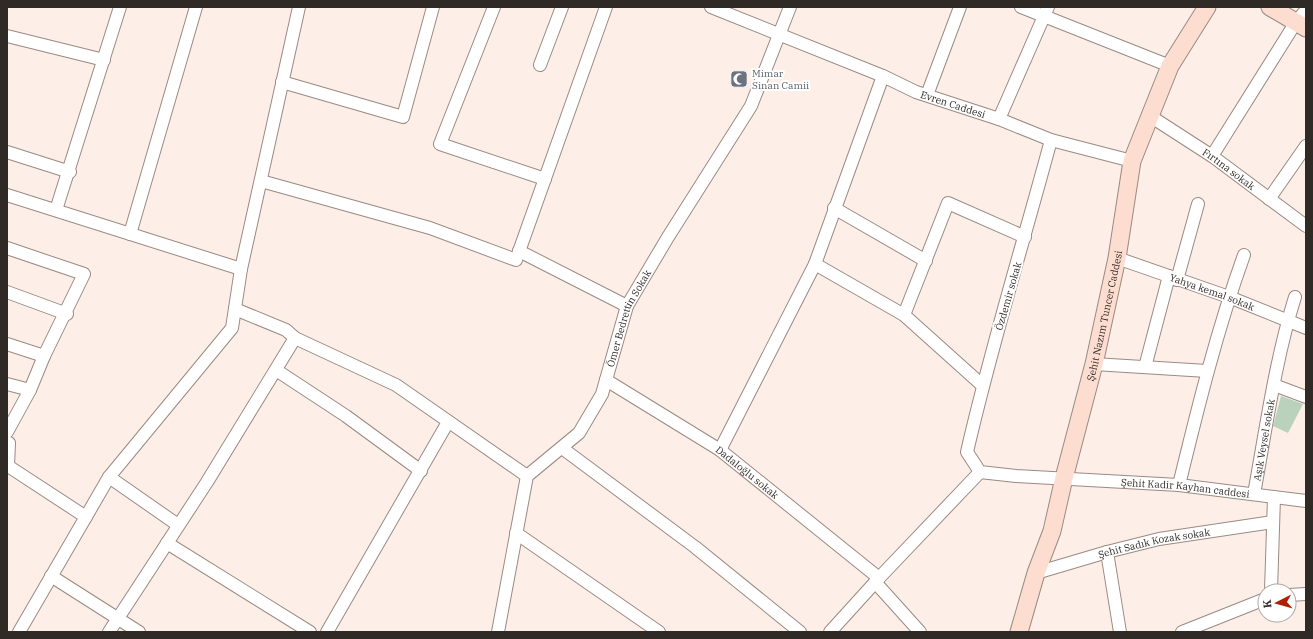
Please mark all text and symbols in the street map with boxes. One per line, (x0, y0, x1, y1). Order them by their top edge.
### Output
place label: Mimar Sinan Camii (752, 67, 809, 92)
mosque icon: Mimar Sinan Camii (729, 69, 749, 89)
street label: Evren Caddesi (919, 88, 987, 121)
street label: Fırtına sokak (1200, 146, 1258, 193)
street label: Şehit Nazım Tuncer Caddesi (1084, 249, 1125, 382)
street label: Özdemir sokak (992, 260, 1025, 332)
street label: Ömer Bedrettin Sokak (604, 267, 654, 369)
street label: Yahya kemal sokak (1168, 271, 1257, 314)
street label: Aşık Veysel sokak (1250, 398, 1278, 482)
street label: Dadaloğlu sokak (713, 443, 781, 502)
street label: Şehit Kadir Kayhan caddesi (1121, 476, 1250, 501)
street label: Şehit Sadık Kozak sokak (1097, 525, 1211, 561)
north arrow (1257, 583, 1297, 623)
text: K (1260, 599, 1274, 609)

